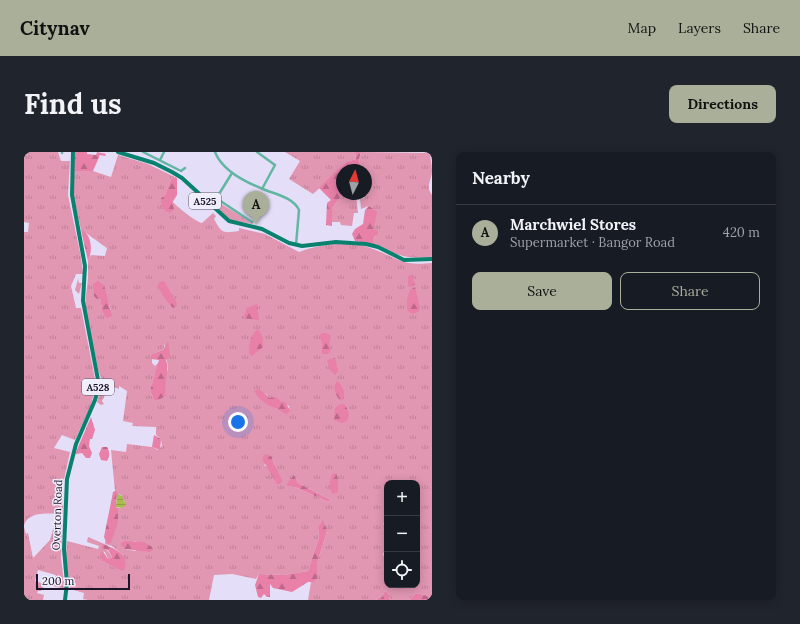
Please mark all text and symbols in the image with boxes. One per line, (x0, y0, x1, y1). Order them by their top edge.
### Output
text: Citynav (20, 16, 90, 40)
text: Map (628, 19, 656, 37)
text: Layers (678, 19, 721, 37)
text: Share (743, 19, 780, 37)
button: Directions (669, 85, 776, 123)
text: Find us (24, 86, 122, 122)
north arrow (336, 164, 372, 200)
text: Nearby (472, 167, 530, 189)
pin: A (243, 191, 269, 224)
road number: A525 (189, 193, 221, 209)
text: Marchwiel Stores (510, 215, 636, 234)
text: A (481, 224, 489, 241)
text: 420 m (723, 224, 760, 241)
text: Supermarket · Bangor Road (510, 234, 675, 251)
button: Save (472, 272, 612, 310)
button: Share (620, 272, 760, 310)
road number: A528 (82, 379, 114, 395)
your location (228, 412, 248, 432)
street label: Overton Road (49, 479, 65, 551)
map controls (384, 480, 420, 588)
button: + (384, 480, 420, 516)
button: − (384, 516, 420, 552)
button: locate (384, 552, 420, 588)
scale bar (36, 572, 130, 591)
text: 200 m (42, 574, 74, 588)

